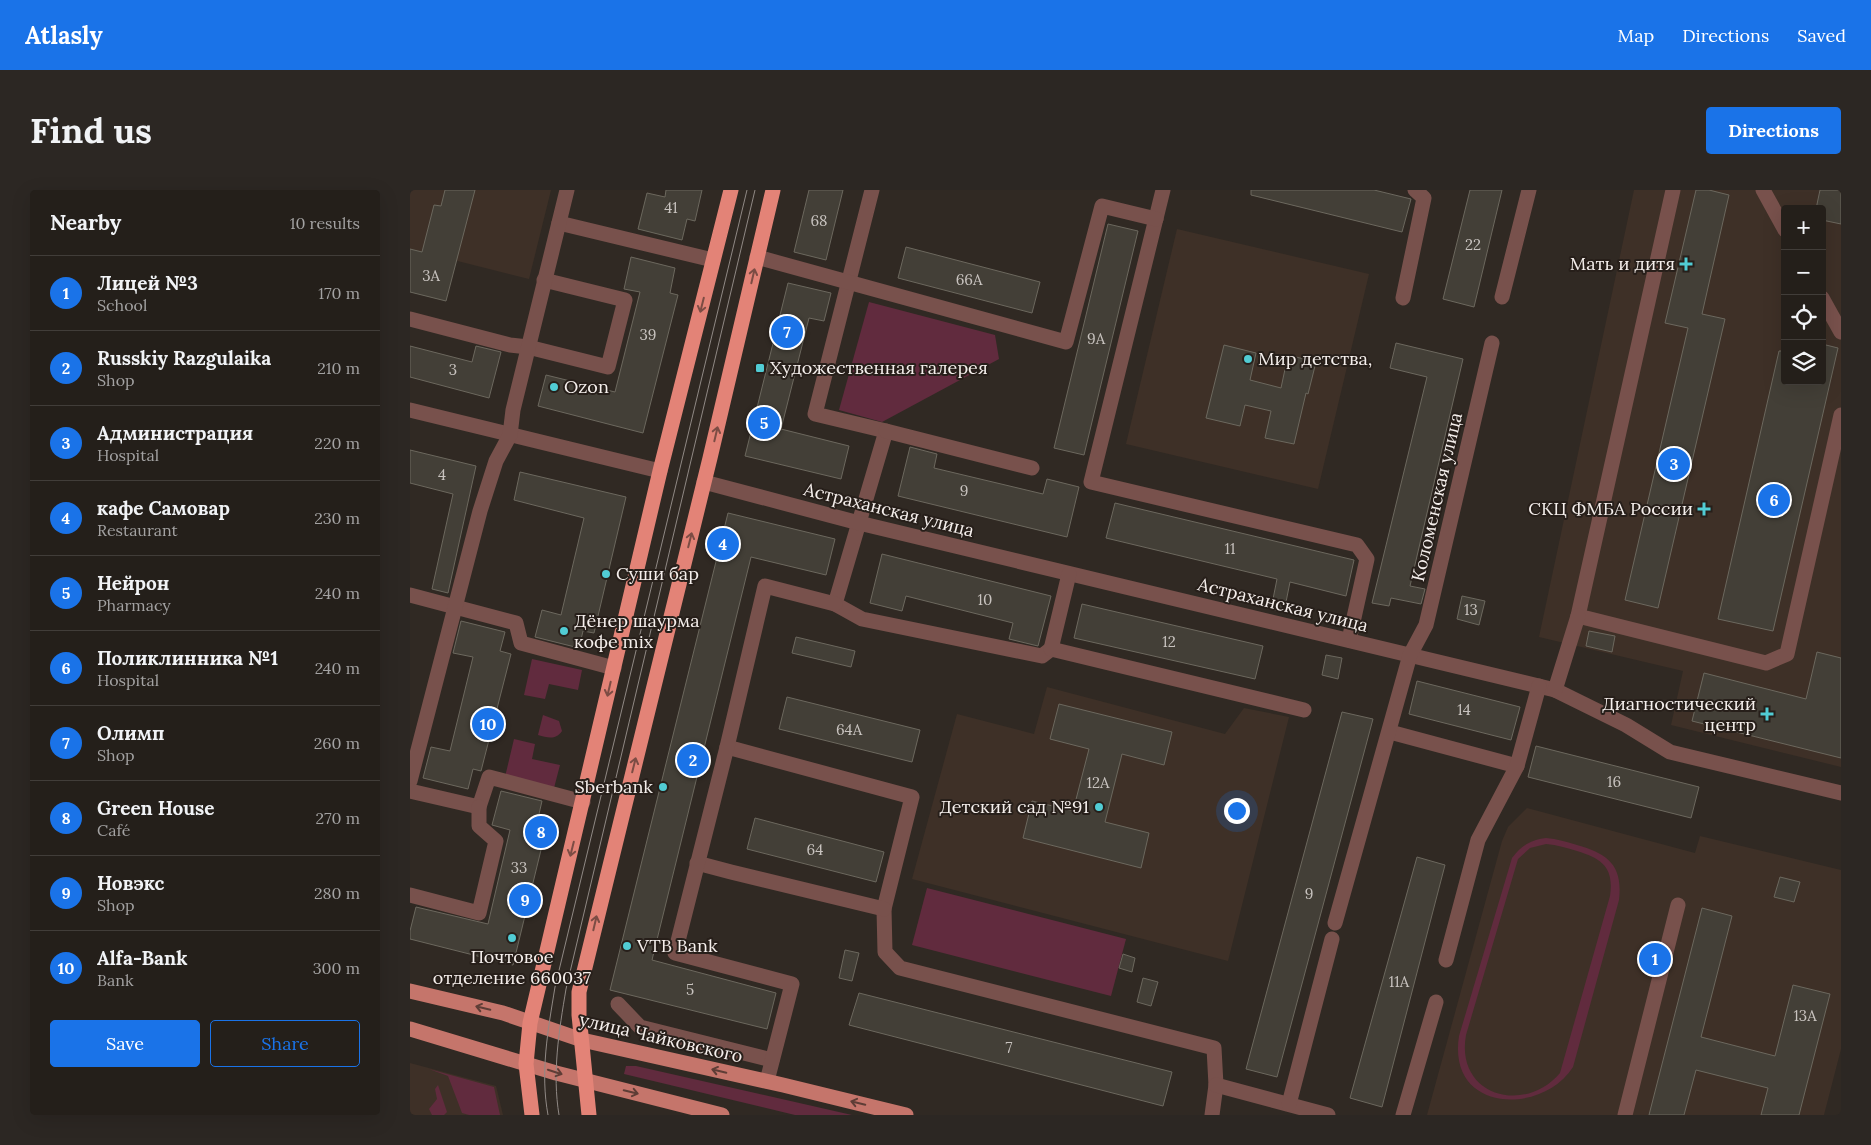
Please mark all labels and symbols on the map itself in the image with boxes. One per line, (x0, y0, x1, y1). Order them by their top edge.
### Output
house number: 41 (664, 198, 678, 217)
house number: 68 (810, 211, 828, 230)
house number: 22 (1465, 235, 1481, 254)
place label: Мать и дитя (1570, 252, 1675, 275)
marker: Мать и дитя (1679, 257, 1693, 271)
house number: 3А (422, 266, 440, 285)
one-way arrow (749, 269, 758, 285)
house number: 66А (956, 270, 983, 289)
one-way arrow (697, 297, 706, 313)
pin: 7 (771, 313, 803, 351)
house number: 39 (639, 325, 657, 344)
house number: 9А (1087, 329, 1106, 348)
place label: Мир детства, (1258, 347, 1372, 370)
marker: Мир детства, (1242, 353, 1254, 365)
place label: Художественная галерея (770, 356, 988, 379)
house number: 3 (449, 360, 457, 379)
marker: Художественная галерея (754, 362, 766, 374)
place label: Ozon (564, 375, 609, 398)
marker: Ozon (548, 381, 560, 393)
pin: 5 (748, 404, 780, 442)
street label: Коломенская улица (1406, 410, 1467, 584)
one-way arrow (712, 427, 721, 443)
pin: 3 (1658, 445, 1690, 483)
house number: 4 (438, 465, 446, 484)
street label: Астраханская улица (801, 477, 977, 542)
house number: 9 (960, 481, 968, 500)
pin: 6 (1758, 481, 1790, 519)
place label: СКЦ ФМБА России (1528, 497, 1693, 520)
marker: СКЦ ФМБА России (1697, 502, 1711, 516)
pin: 4 (707, 525, 739, 563)
one-way arrow (685, 532, 695, 548)
house number: 11 (1225, 539, 1235, 558)
place label: Суши бар (616, 562, 699, 585)
marker: Суши бар (600, 568, 612, 580)
street label: Астраханская улица (1195, 572, 1371, 637)
house number: 10 (978, 590, 992, 609)
house number: 13 (1464, 600, 1478, 619)
place label: Дёнер шаурма кофе mix (574, 609, 700, 653)
marker: Дёнер шаурма кофе mix (558, 625, 570, 637)
house number: 12 (1162, 632, 1176, 651)
one-way arrow (604, 681, 613, 697)
place label: Диагностический центр (1602, 692, 1756, 736)
house number: 14 (1457, 700, 1471, 719)
pin: 10 (472, 705, 504, 743)
marker: Диагностический центр (1760, 707, 1774, 721)
house number: 64А (836, 720, 863, 739)
pin: 2 (677, 741, 709, 779)
one-way arrow (629, 758, 639, 774)
house number: 16 (1607, 772, 1621, 791)
house number: 12А (1087, 773, 1110, 792)
place label: Sberbank (574, 775, 653, 798)
marker: Sberbank (657, 781, 669, 793)
place label: Детский сад №91 (939, 795, 1089, 818)
your location (1224, 798, 1250, 824)
marker: Детский сад №91 (1093, 801, 1105, 813)
pin: 8 (525, 813, 557, 851)
one-way arrow (567, 840, 576, 856)
house number: 64 (807, 840, 823, 859)
house number: 33 (511, 858, 527, 877)
pin: 9 (509, 881, 541, 919)
house number: 9 (1305, 884, 1313, 903)
one-way arrow (591, 916, 600, 932)
marker: Почтовое отделение 660037 (506, 932, 518, 944)
place label: VTB Bank (636, 934, 718, 957)
marker: VTB Bank (621, 940, 633, 952)
pin: 1 (1639, 940, 1671, 978)
place label: Почтовое отделение 660037 (433, 945, 591, 989)
house number: 11А (1389, 972, 1410, 991)
house number: 5 (686, 980, 694, 999)
one-way arrow (476, 1003, 492, 1012)
house number: 13А (1793, 1006, 1817, 1025)
street label: улица Чайковского (577, 1008, 745, 1068)
house number: 7 (1006, 1038, 1013, 1057)
one-way arrow (712, 1066, 728, 1075)
one-way arrow (546, 1068, 562, 1078)
one-way arrow (623, 1088, 639, 1097)
one-way arrow (851, 1098, 867, 1108)

